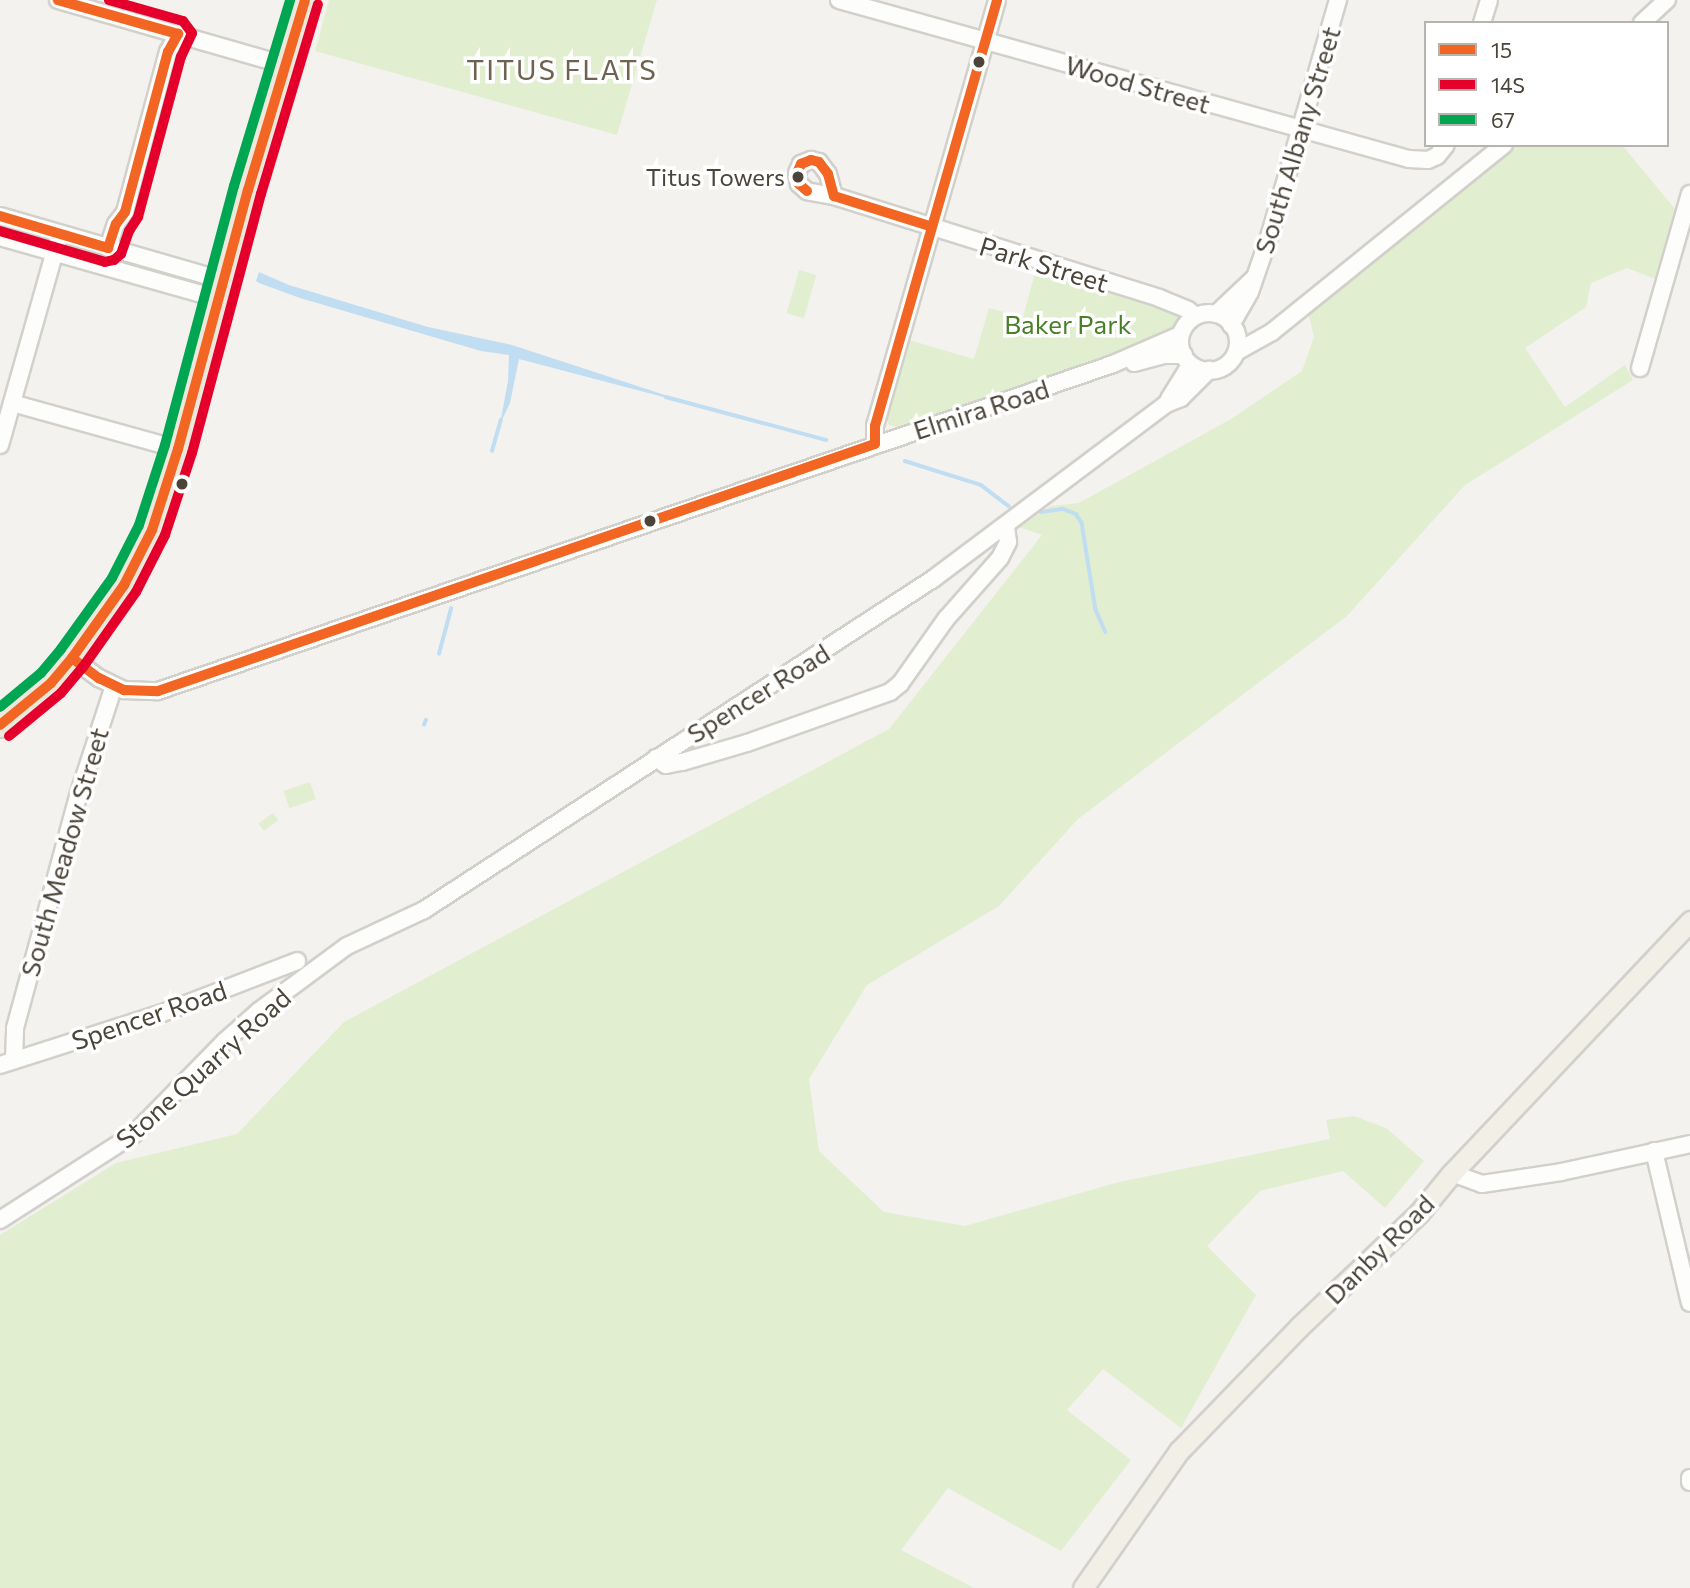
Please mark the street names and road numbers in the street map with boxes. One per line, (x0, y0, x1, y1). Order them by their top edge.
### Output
street label: South Albany Street (1248, 23, 1346, 257)
street label: Wood Street (1062, 48, 1214, 120)
street label: Park Street (976, 230, 1112, 298)
street label: Elmira Road (909, 372, 1053, 446)
street label: Spencer Road (681, 637, 835, 749)
street label: South Meadow Street (14, 724, 114, 980)
street label: Spencer Road (67, 974, 231, 1056)
street label: Stone Quarry Road (109, 982, 297, 1154)
street label: Danby Road (1318, 1188, 1440, 1310)

